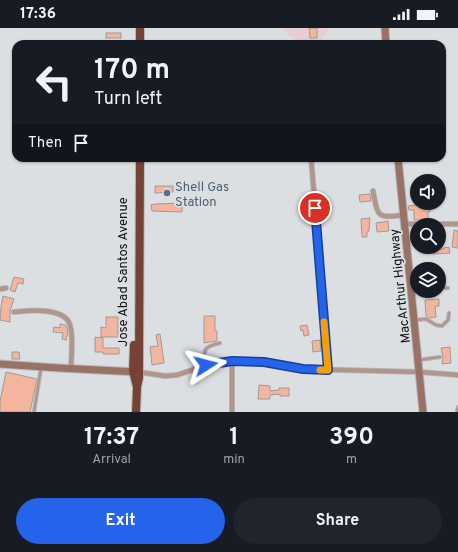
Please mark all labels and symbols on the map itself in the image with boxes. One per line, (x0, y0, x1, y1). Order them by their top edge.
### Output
place label: Shell Gas Station (175, 180, 229, 211)
marker: Shell Gas Station (162, 188, 172, 198)
pin (298, 191, 332, 225)
street label: Jose Abad Santos Avenue (116, 197, 132, 347)
street label: MacArthur Highway (387, 228, 415, 344)
position arrow (185, 344, 227, 386)

